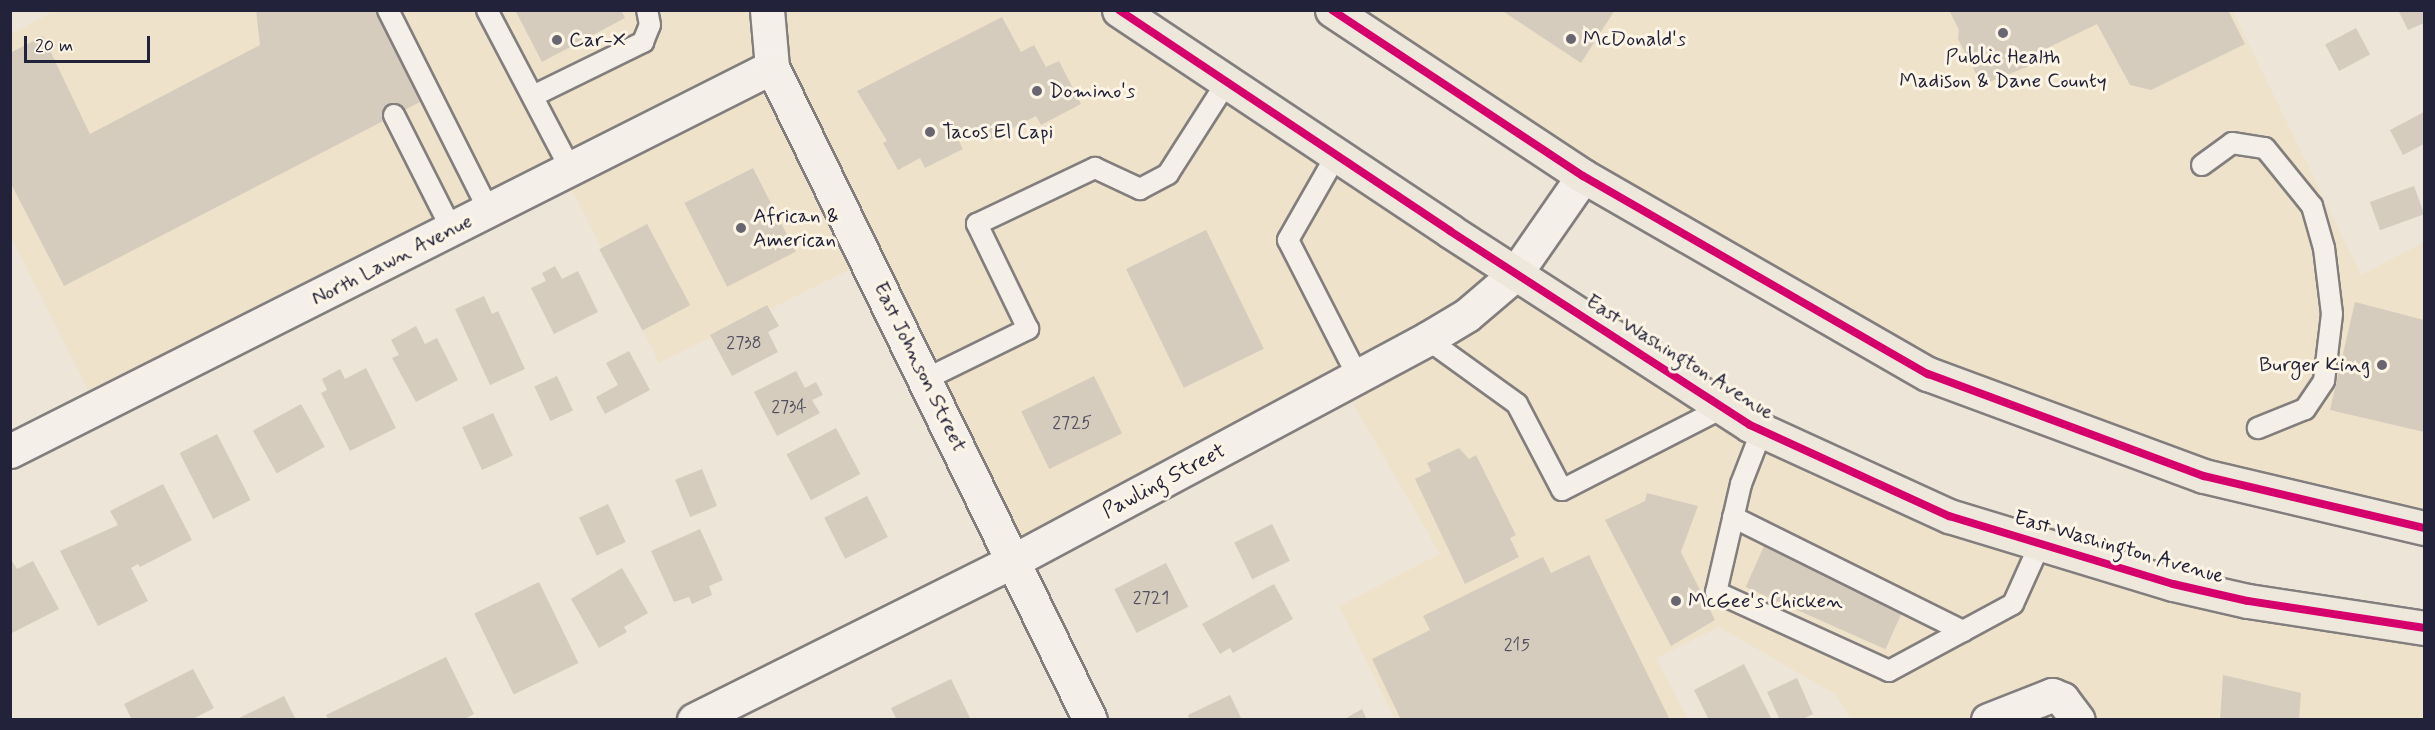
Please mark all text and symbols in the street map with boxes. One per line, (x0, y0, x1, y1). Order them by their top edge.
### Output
scale bar (27, 24, 153, 62)
marker: Public Health Madison & Dane County (1994, 24, 2012, 42)
place label: McDonald's (1583, 26, 1686, 52)
place label: Car-X (569, 27, 626, 53)
marker: McDonald's (1564, 32, 1578, 46)
marker: Car-X (550, 33, 564, 47)
text: 20 m (35, 34, 73, 58)
place label: Public Health Madison & Dane County (1898, 44, 2108, 94)
place label: Domino's (1049, 78, 1135, 104)
marker: Domino's (1030, 84, 1044, 98)
place label: Tacos El Capi (942, 119, 1057, 145)
marker: Tacos El Capi (923, 125, 937, 139)
place label: African & American (753, 203, 838, 253)
street label: North Lawn Avenue (306, 208, 478, 312)
marker: African & American (734, 221, 748, 235)
street label: East Johnson Street (868, 278, 972, 456)
street label: East Washington Avenue (1582, 289, 1778, 425)
house number: 2738 (726, 332, 762, 354)
place label: Burger King (2262, 352, 2370, 378)
marker: Burger King (2375, 358, 2389, 372)
house number: 2734 (771, 396, 807, 418)
house number: 2725 (1052, 412, 1092, 434)
street label: Pawling Street (1099, 438, 1229, 524)
street label: East Washington Avenue (2012, 505, 2226, 589)
house number: 2721 (1133, 587, 1169, 609)
place label: McGee's Chicken (1688, 588, 1841, 614)
marker: McGee's Chicken (1669, 594, 1683, 608)
house number: 215 (1504, 634, 1530, 656)

